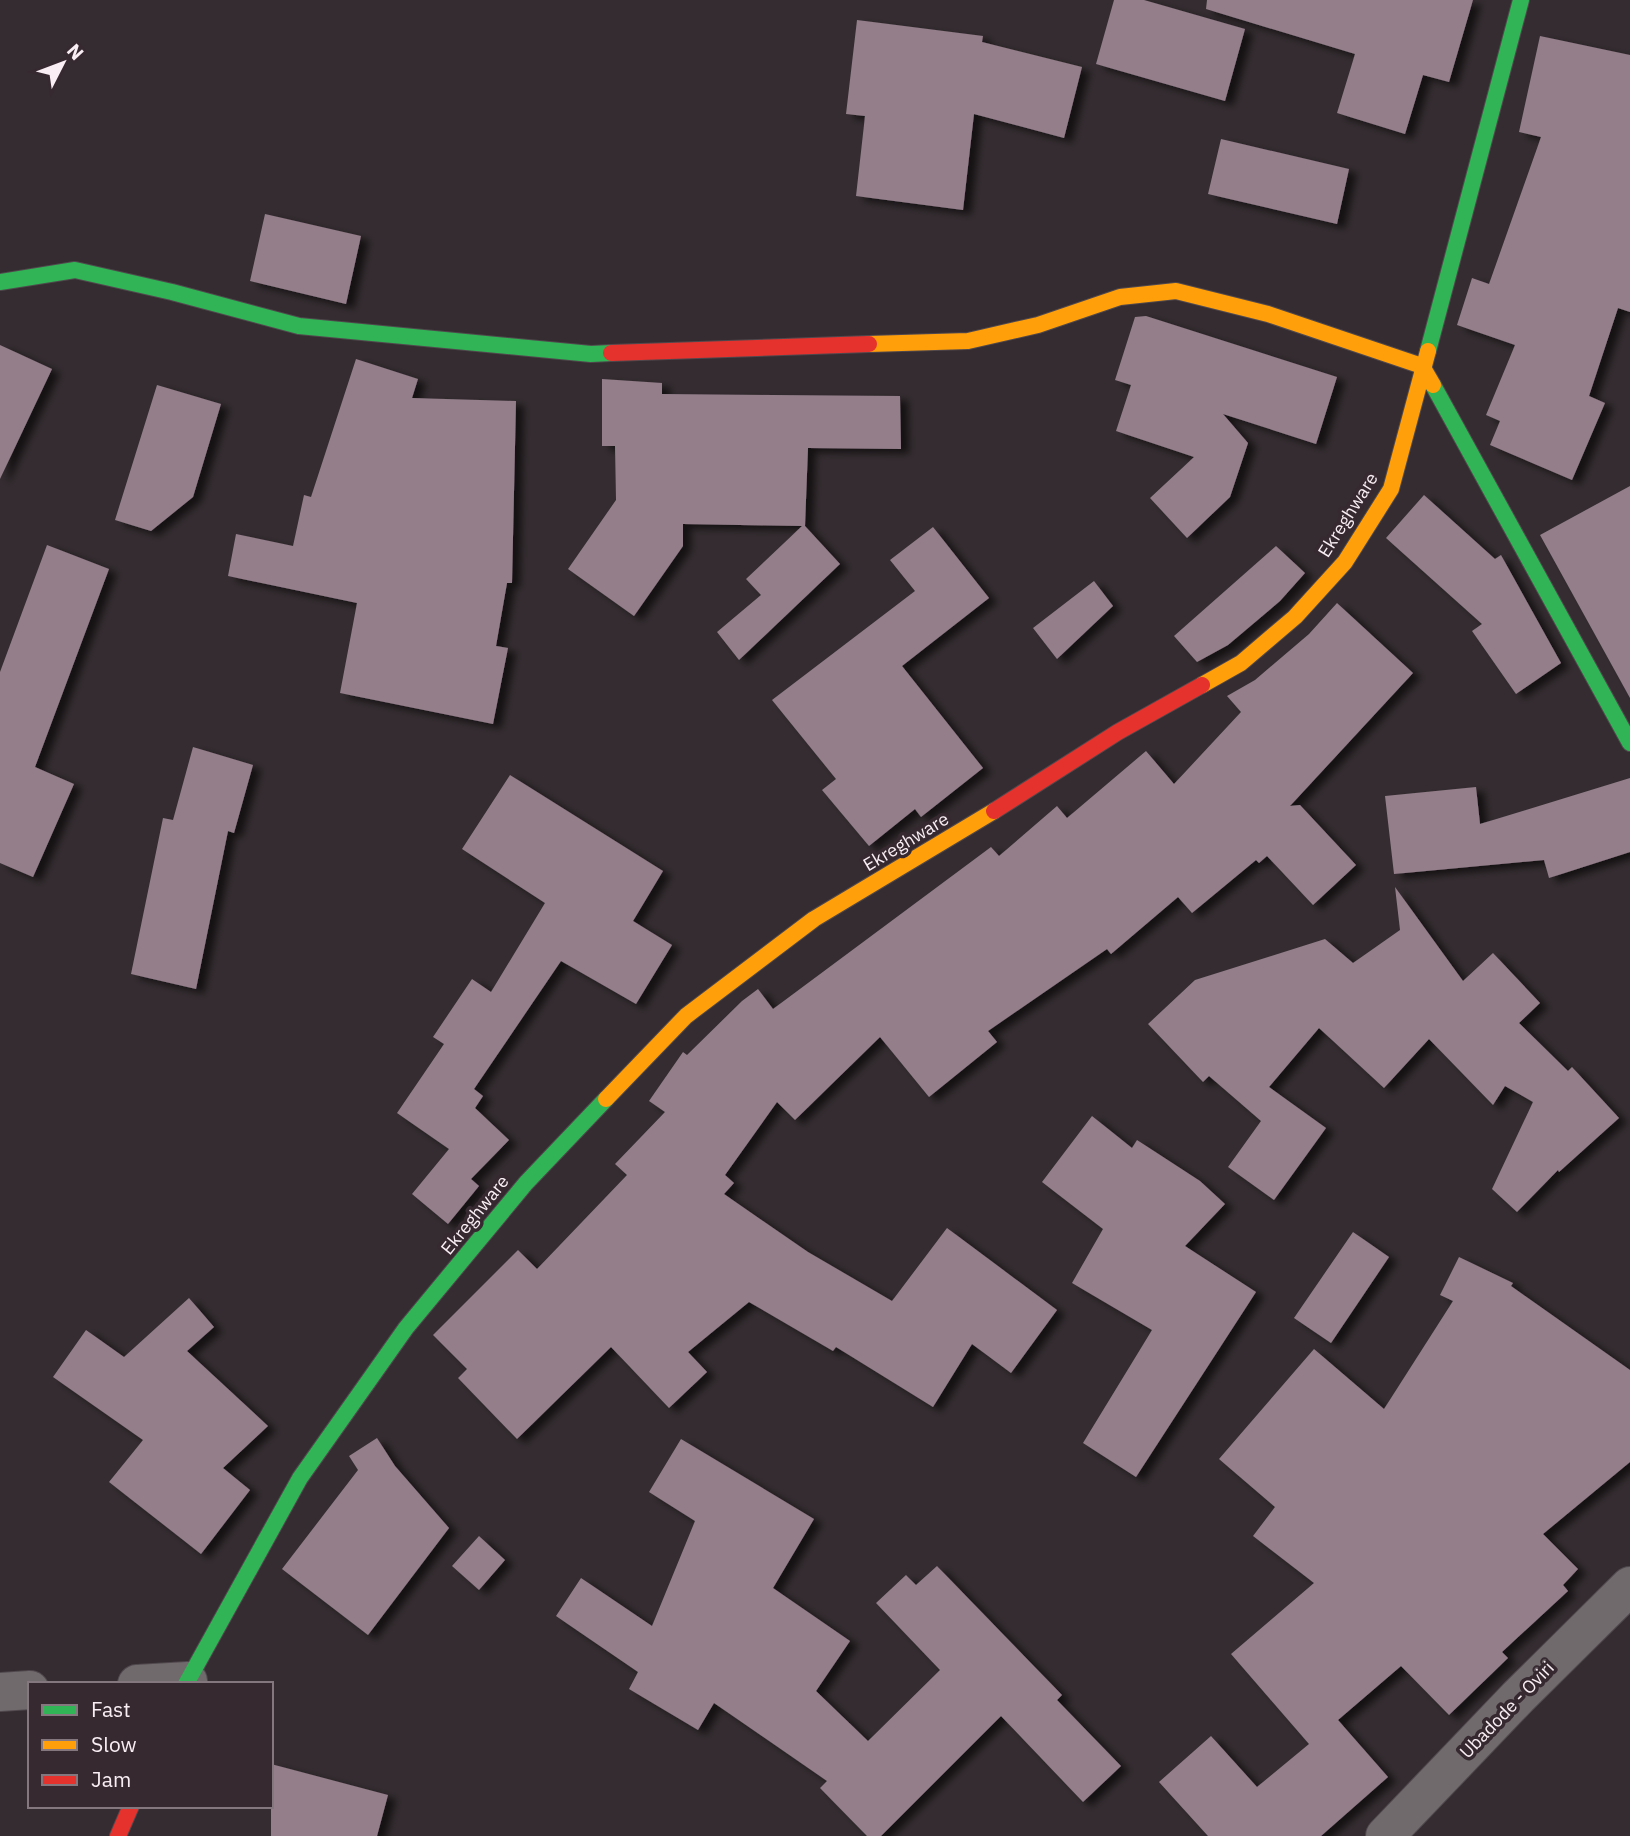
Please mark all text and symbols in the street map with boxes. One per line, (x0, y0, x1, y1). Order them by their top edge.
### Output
north arrow (28, 28, 98, 98)
text: N (62, 38, 89, 65)
street label: Ekreghware (1312, 468, 1383, 561)
street label: Ekreghware (859, 807, 953, 876)
street label: Ekreghware (436, 1170, 514, 1259)
street label: Ubadode - Oviri (1455, 1656, 1559, 1763)
legend (28, 1682, 273, 1808)
text: Fast (91, 1695, 131, 1723)
text: Slow (91, 1730, 137, 1758)
text: Jam (91, 1765, 131, 1793)

